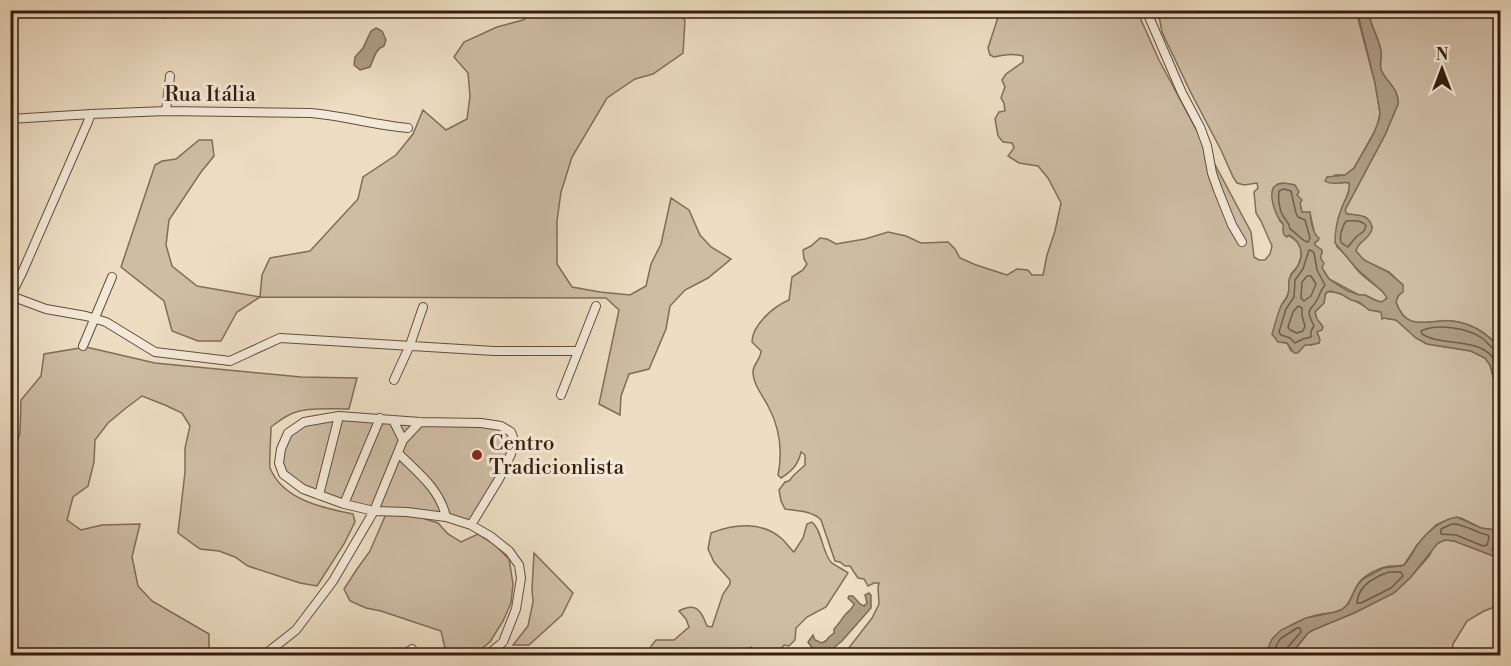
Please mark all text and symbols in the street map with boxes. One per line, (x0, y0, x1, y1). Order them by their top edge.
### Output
north arrow (1412, 39, 1472, 99)
text: N (1436, 45, 1449, 65)
street label: Rua Itália (164, 82, 256, 108)
place label: Centro Tradicionlista (489, 431, 624, 481)
marker: Centro Tradicionlista (470, 448, 484, 462)

